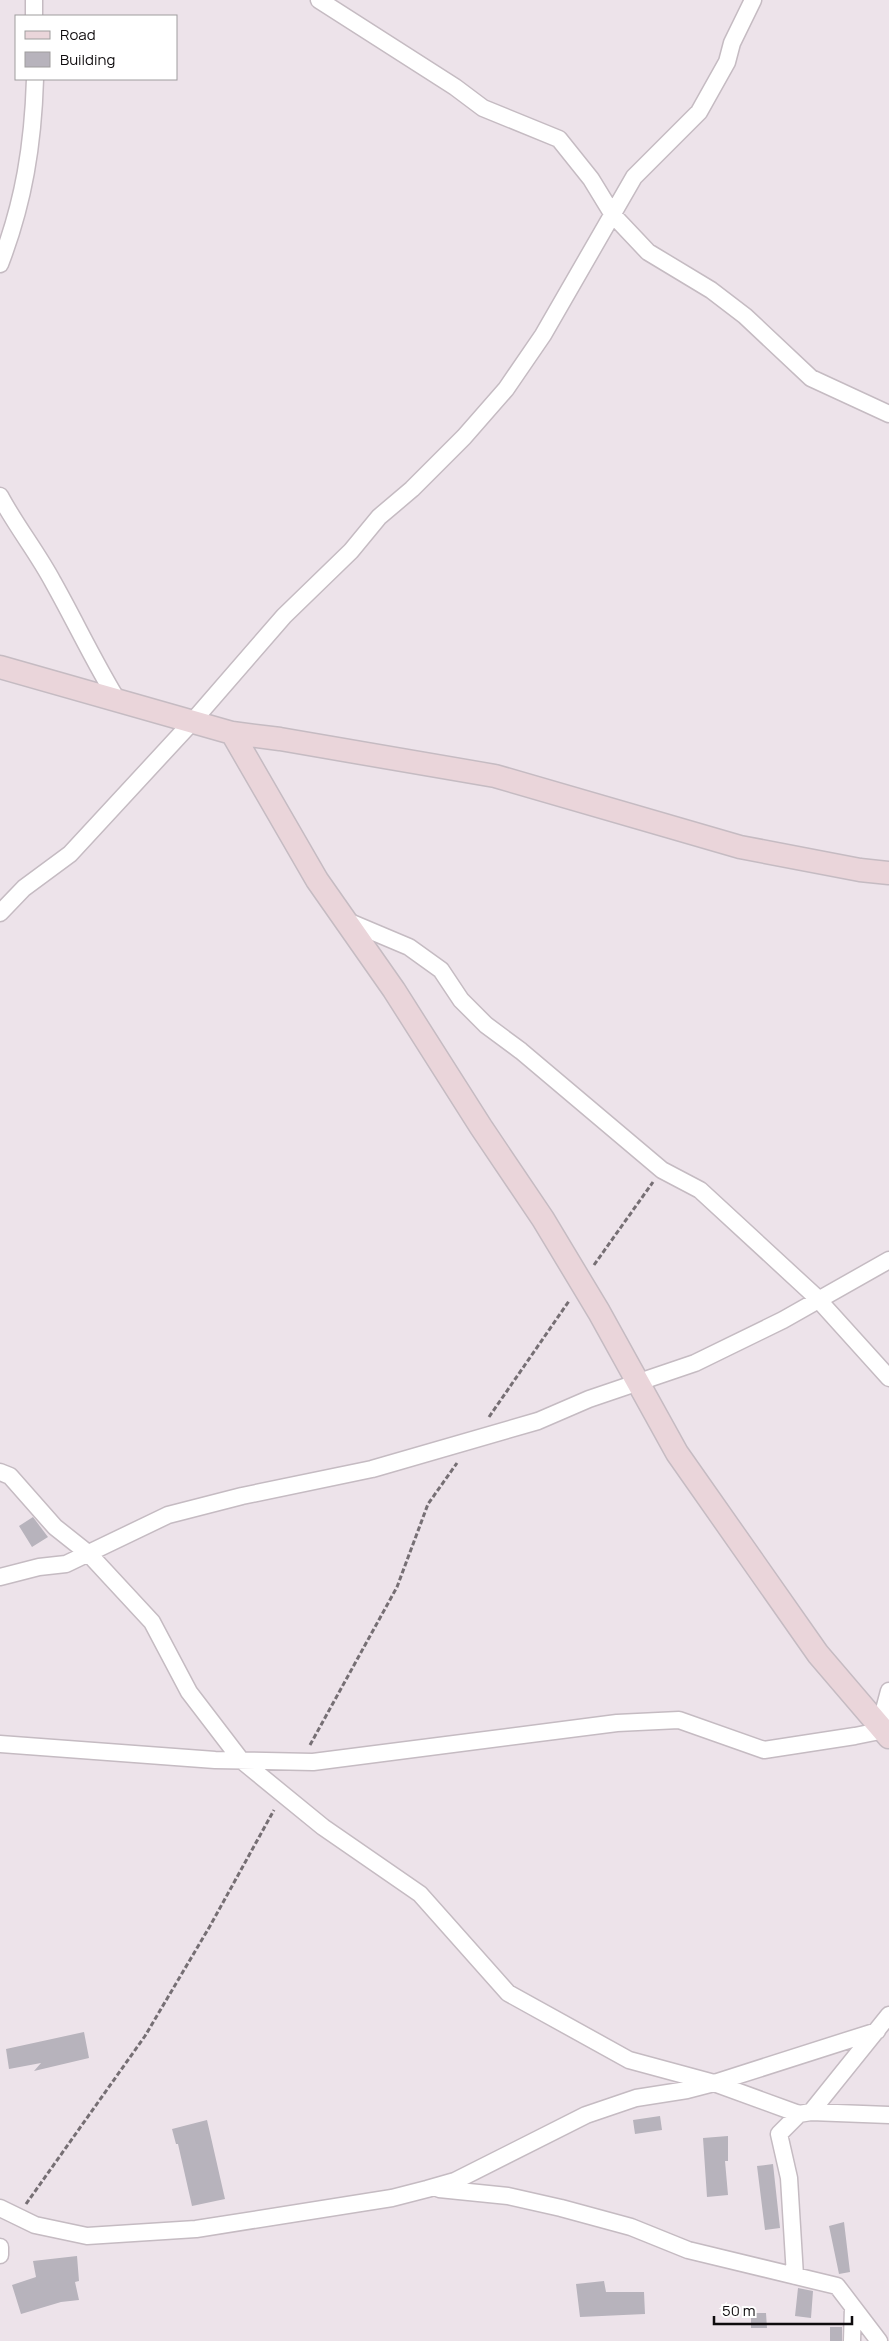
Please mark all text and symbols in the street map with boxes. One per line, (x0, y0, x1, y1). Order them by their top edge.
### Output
legend (15, 15, 178, 80)
text: Road (60, 24, 96, 45)
text: Building (60, 49, 115, 70)
scale bar (714, 2294, 852, 2326)
text: 50 m (722, 2300, 756, 2321)

